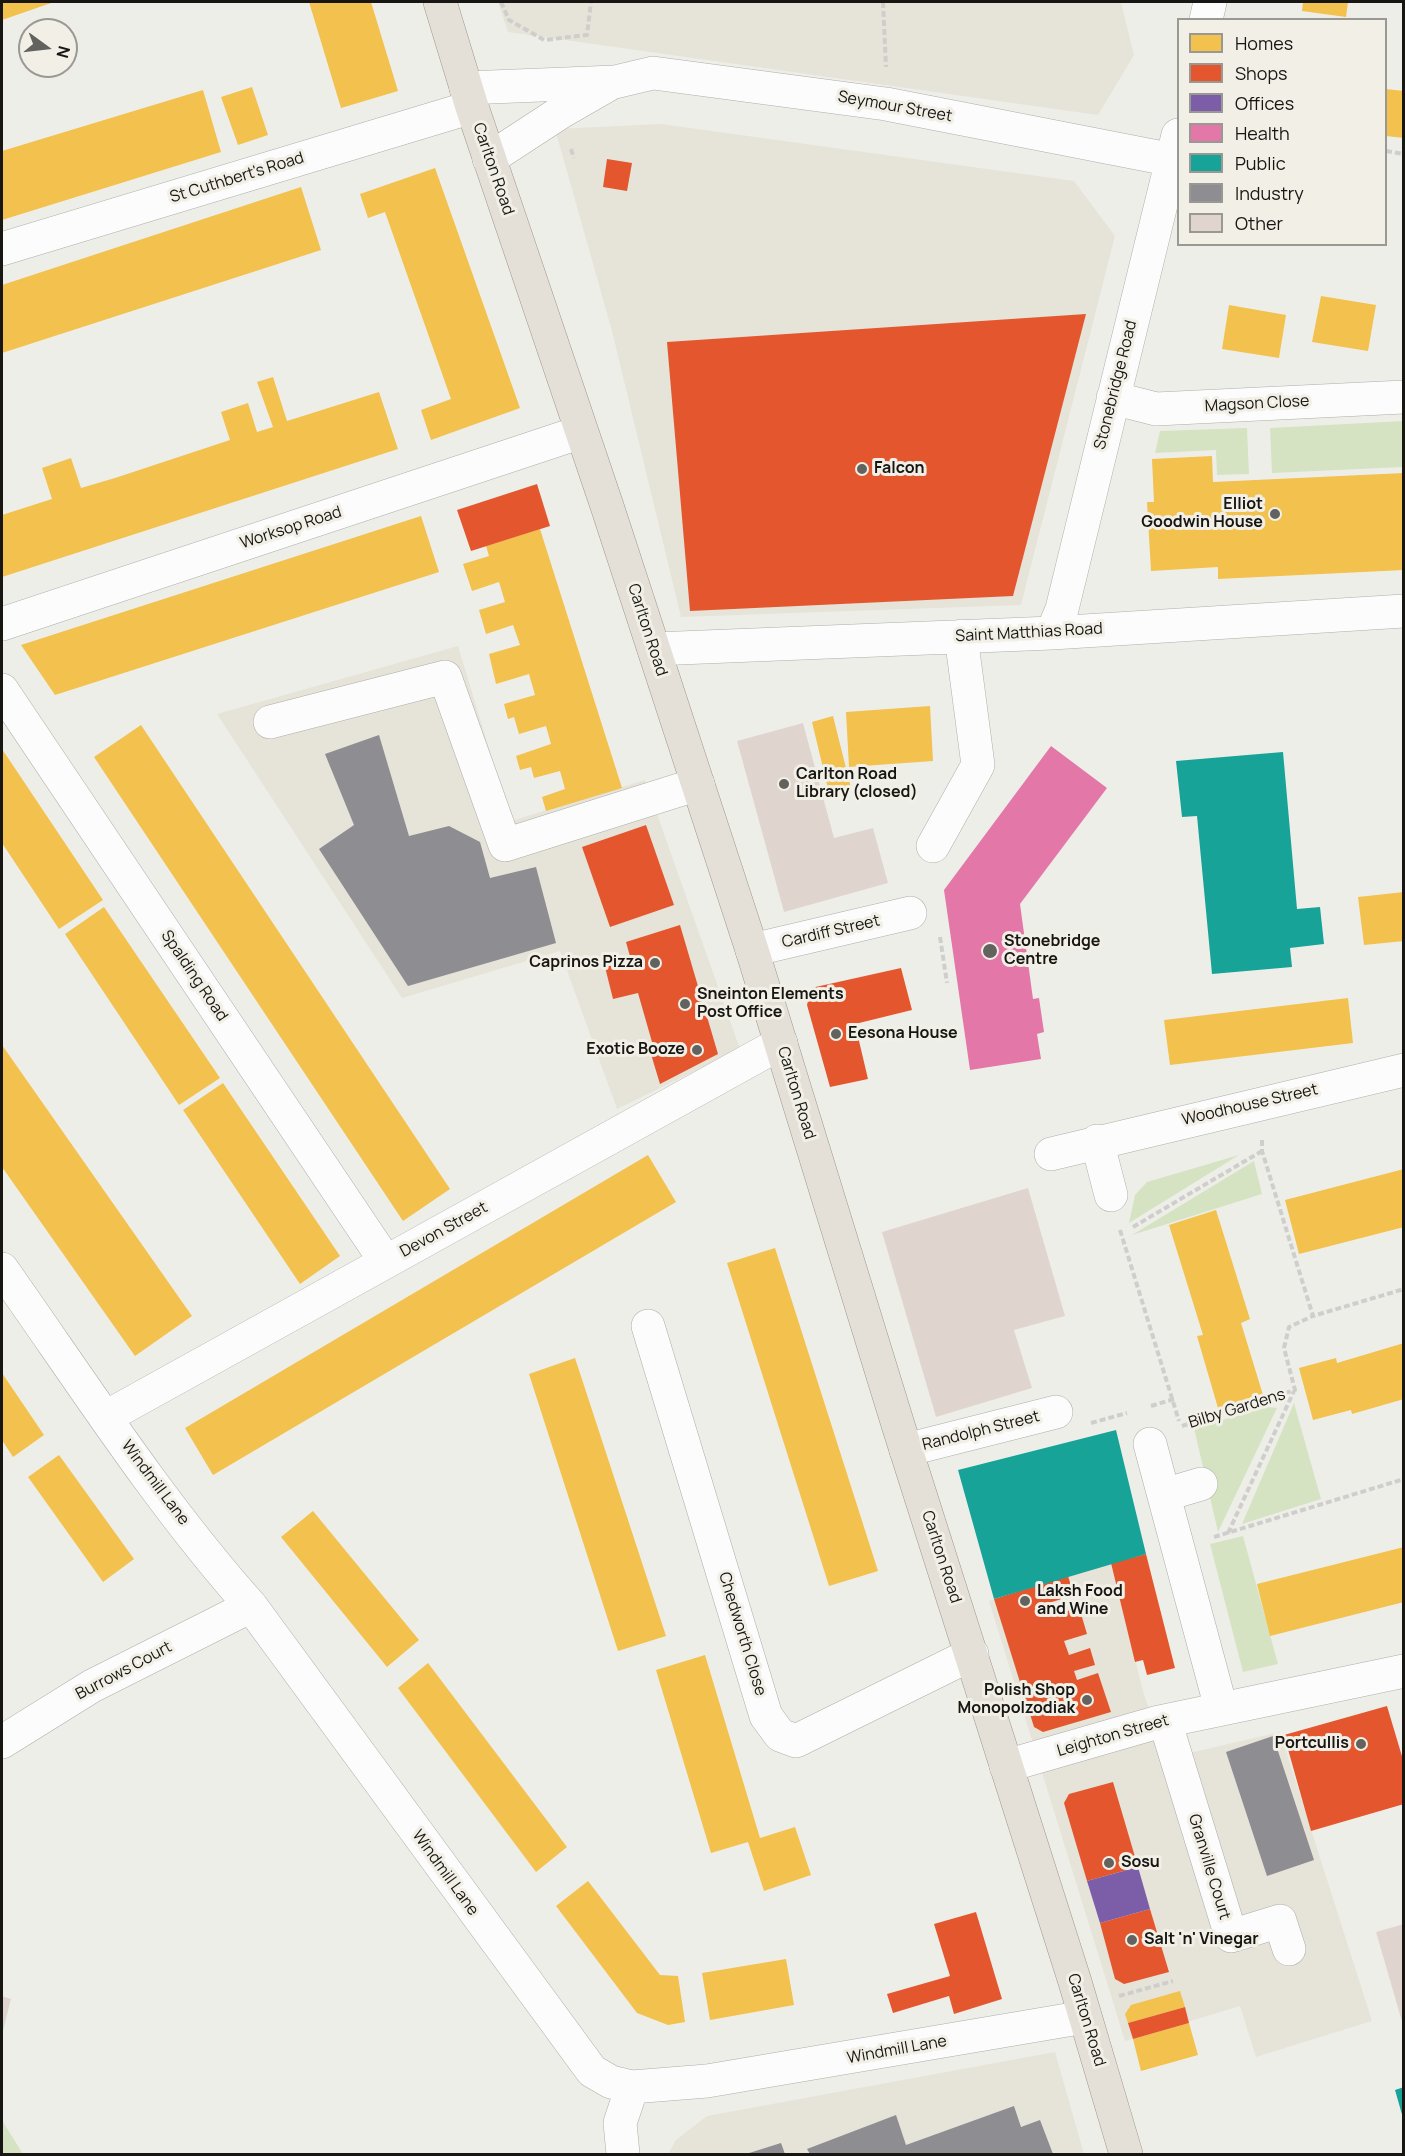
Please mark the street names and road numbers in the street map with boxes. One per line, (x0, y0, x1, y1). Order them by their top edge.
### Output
street label: Seymour Street (836, 87, 954, 127)
street label: Carlton Road (468, 120, 518, 218)
street label: St Cuthbert's Road (168, 149, 306, 207)
street label: Stonebridge Road (1091, 318, 1141, 452)
street label: Magson Close (1204, 392, 1310, 416)
street label: Worksop Road (238, 503, 344, 553)
street label: Carlton Road (623, 581, 671, 679)
street label: Saint Matthias Road (955, 620, 1103, 646)
street label: Cardiff Street (780, 911, 882, 953)
street label: Spalding Road (157, 927, 231, 1025)
street label: Carlton Road (773, 1044, 819, 1142)
street label: Woodhouse Street (1180, 1080, 1320, 1130)
street label: Devon Street (397, 1198, 491, 1262)
street label: Bilby Gardens (1186, 1385, 1288, 1433)
street label: Randolph Street (920, 1407, 1042, 1455)
street label: Windmill Lane (117, 1437, 193, 1529)
street label: Carlton Road (917, 1508, 965, 1606)
street label: Chedworth Close (714, 1570, 770, 1698)
street label: Burrows Court (73, 1638, 175, 1704)
street label: Leighton Street (1055, 1711, 1171, 1761)
street label: Granville Court (1184, 1812, 1234, 1922)
street label: Windmill Lane (408, 1826, 482, 1920)
street label: Carlton Road (1063, 1971, 1109, 2069)
street label: Windmill Lane (846, 2032, 948, 2068)

